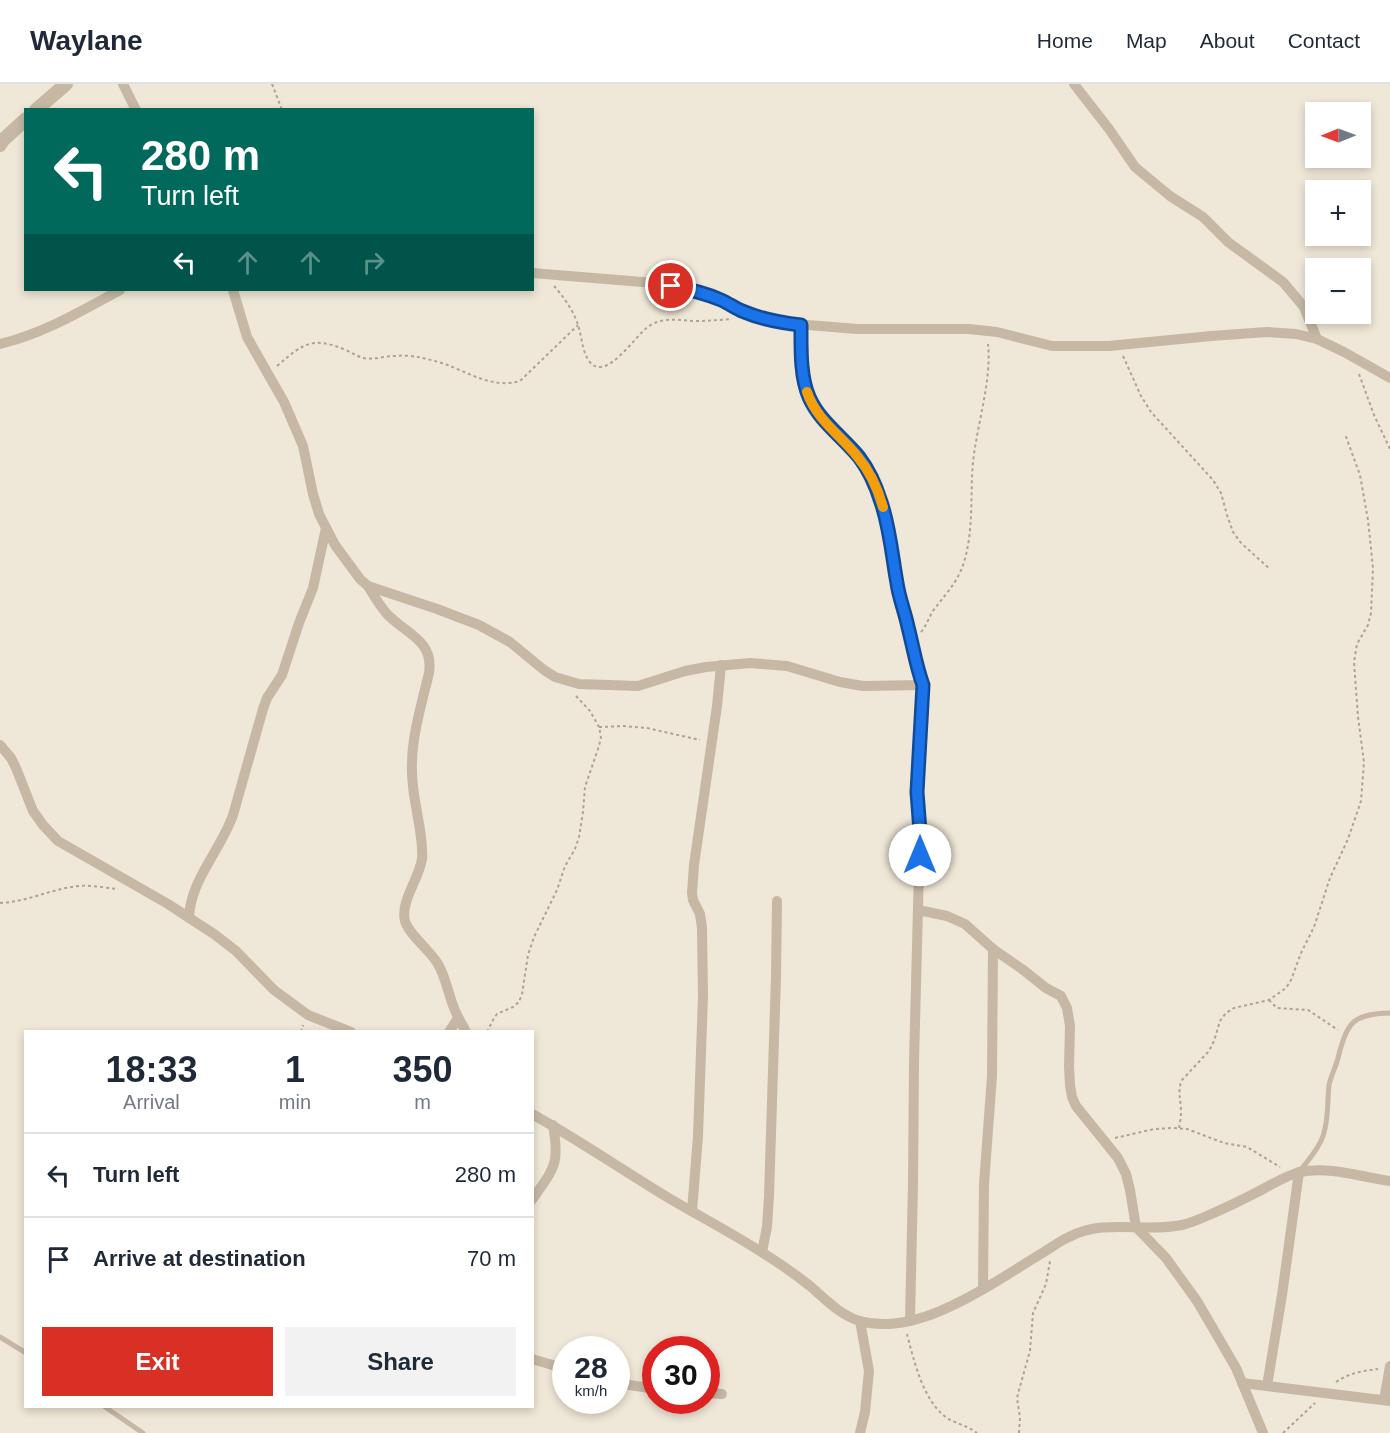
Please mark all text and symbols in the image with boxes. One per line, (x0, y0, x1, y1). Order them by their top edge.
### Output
text: Waylane (30, 25, 143, 56)
text: Home (1037, 29, 1093, 52)
text: Map (1126, 29, 1167, 52)
text: About (1200, 29, 1255, 52)
text: Contact (1288, 29, 1360, 52)
north arrow (1305, 102, 1371, 168)
map controls (1305, 102, 1371, 324)
icon: left (42, 132, 120, 210)
text: 280 m (141, 132, 260, 179)
button: + (1305, 180, 1371, 246)
text: Turn left (141, 181, 239, 211)
icon: left (168, 246, 201, 279)
icon: ahead (231, 246, 264, 279)
icon: ahead (294, 246, 327, 279)
icon: right (357, 246, 390, 279)
button: − (1305, 258, 1371, 324)
pin (645, 260, 696, 311)
icon: arrive (654, 269, 687, 302)
position arrow (888, 823, 952, 887)
text: 18:33 (105, 1049, 197, 1090)
text: 1 (285, 1049, 305, 1090)
text: 350 (392, 1049, 453, 1090)
text: Arrival (123, 1091, 180, 1113)
text: min (279, 1091, 311, 1113)
text: m (414, 1091, 431, 1113)
icon: left (42, 1159, 75, 1192)
text: Turn left (93, 1162, 179, 1187)
text: 280 m (455, 1162, 516, 1187)
icon: arrive (42, 1243, 75, 1276)
text: Arrive at destination (93, 1246, 306, 1271)
text: 70 m (467, 1246, 516, 1271)
button: Exit (42, 1327, 273, 1396)
button: Share (285, 1327, 516, 1396)
speed limit sign: 30 (642, 1336, 720, 1414)
text: 28 (574, 1351, 608, 1384)
text: km/h (575, 1382, 607, 1399)

